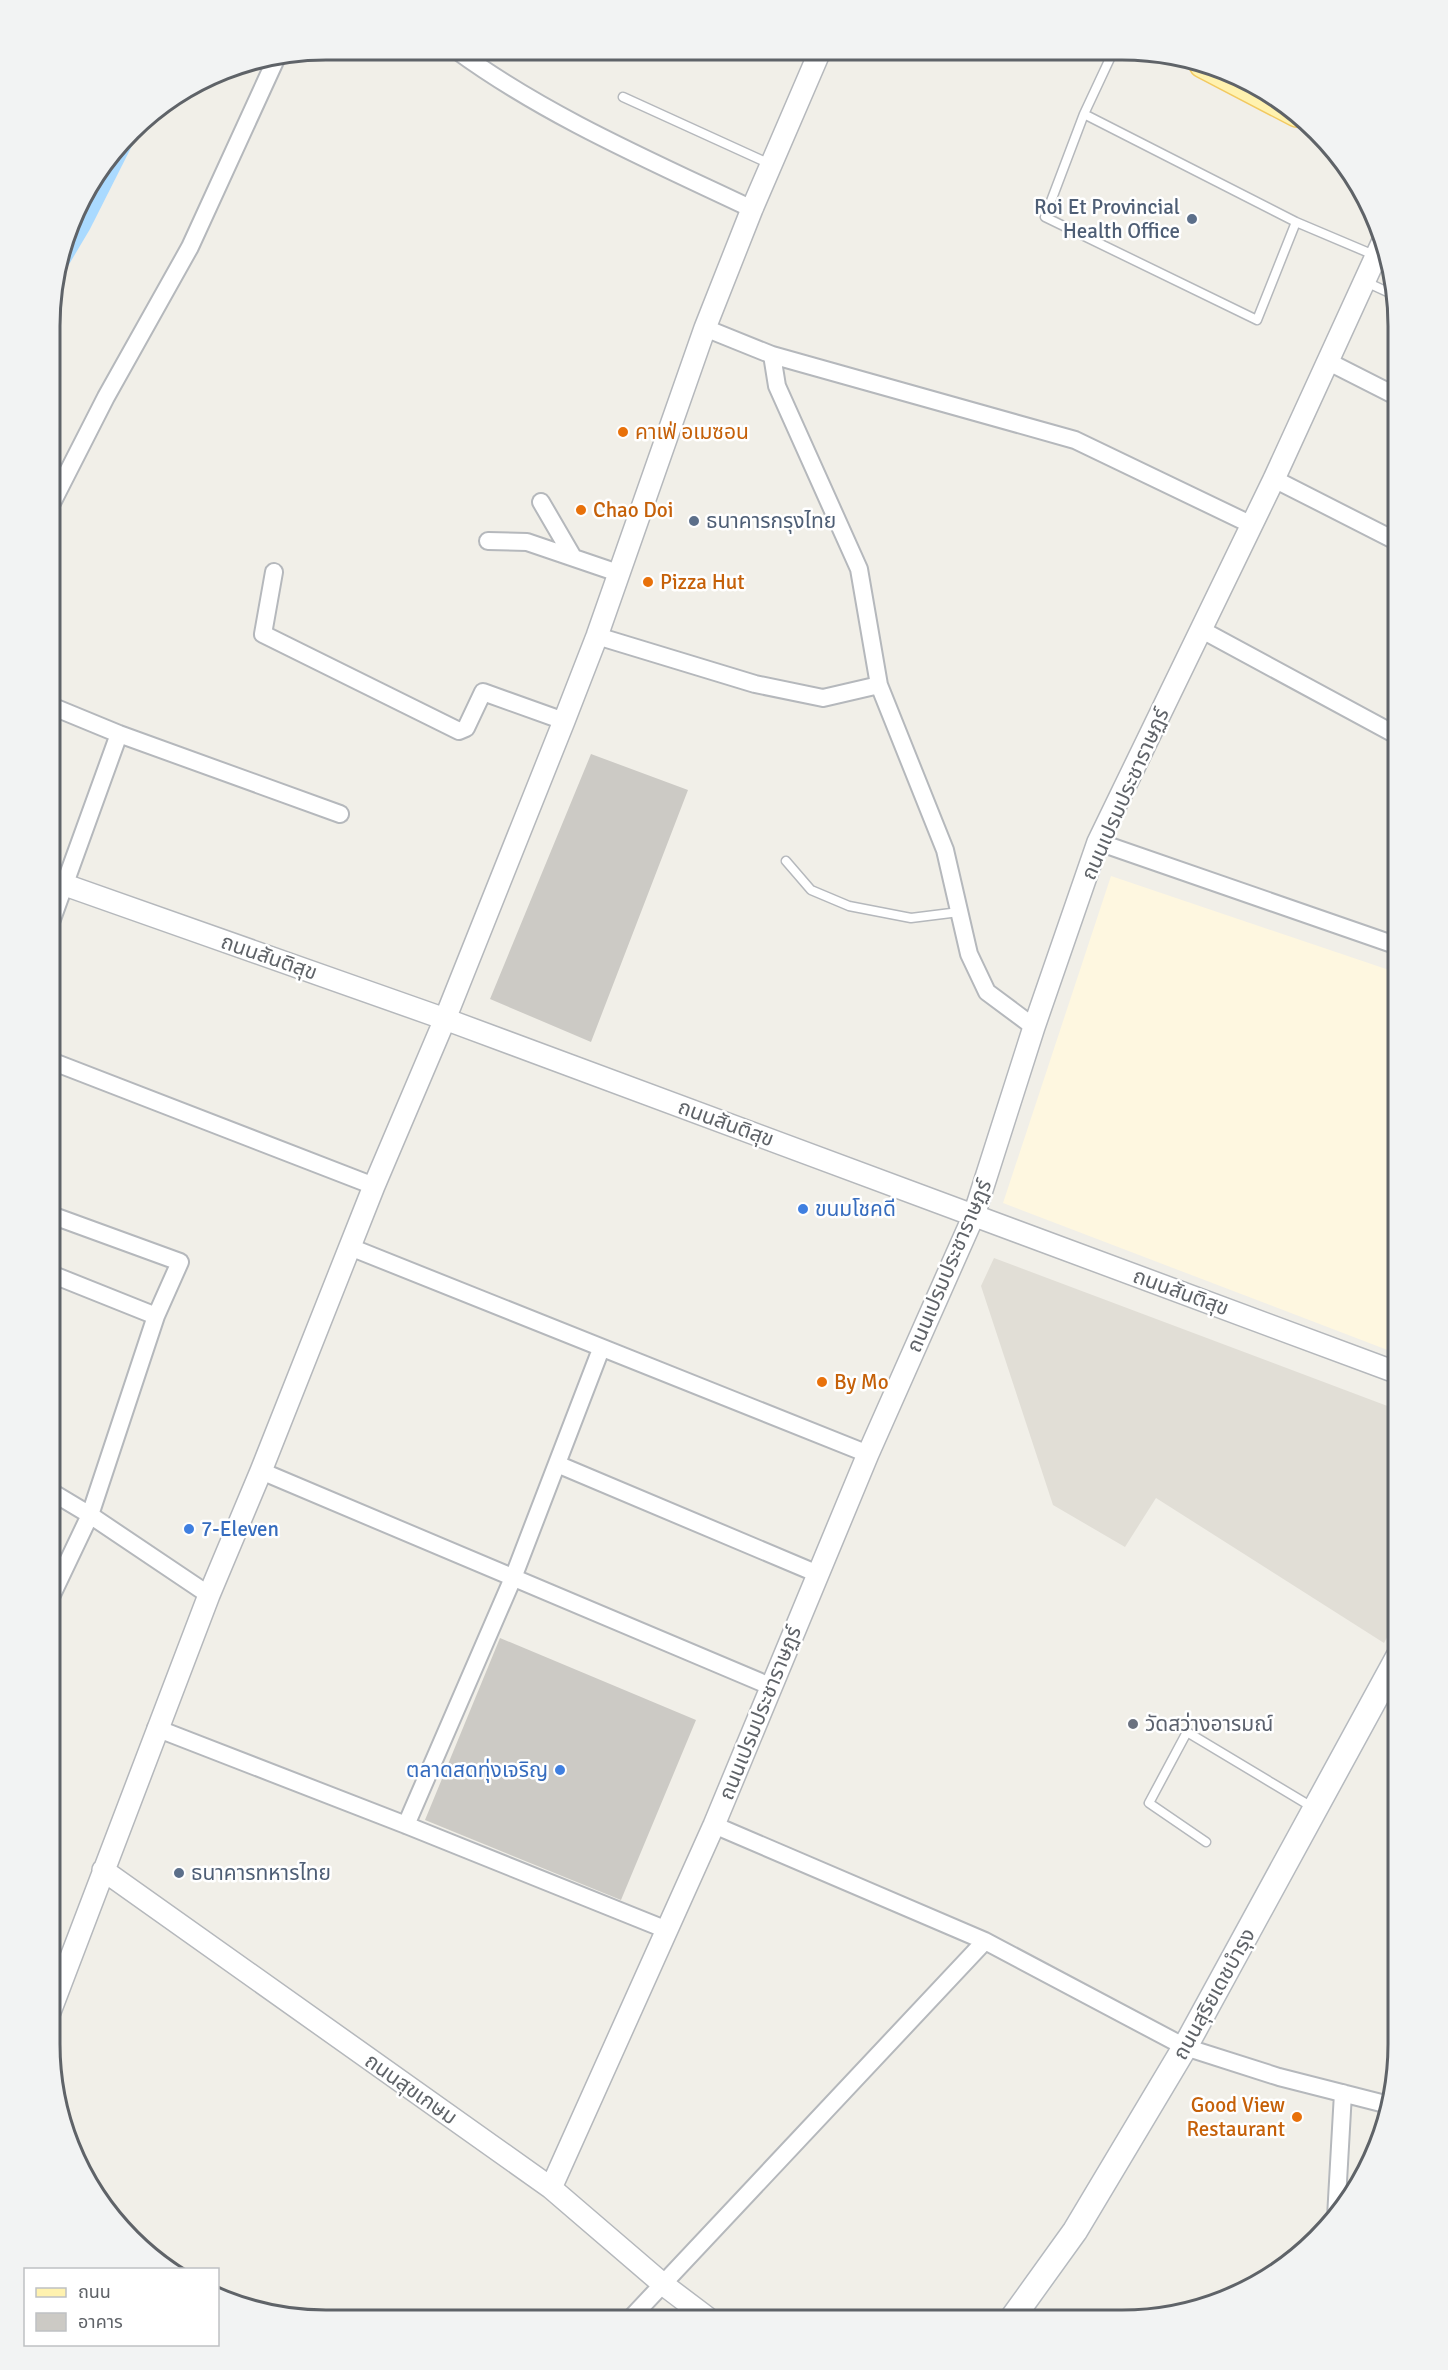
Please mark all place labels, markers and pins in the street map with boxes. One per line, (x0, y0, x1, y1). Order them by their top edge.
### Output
place label: Roi Et Provincial Health Office (1034, 194, 1180, 244)
marker: Roi Et Provincial Health Office (1185, 212, 1199, 226)
place label: คาเฟ่ อเมซอน (635, 419, 749, 445)
marker: คาเฟ่ อเมซอน (616, 425, 630, 439)
place label: Chao Doi (593, 497, 673, 523)
marker: Chao Doi (574, 503, 588, 517)
place label: ธนาคารกรุงไทย (706, 508, 836, 534)
marker: ธนาคารกรุงไทย (687, 514, 701, 528)
place label: Pizza Hut (660, 569, 745, 595)
marker: Pizza Hut (641, 575, 655, 589)
place label: ขนมโชคดี (815, 1196, 896, 1222)
marker: ขนมโชคดี (796, 1202, 810, 1216)
place label: By Mo (834, 1369, 889, 1395)
marker: By Mo (815, 1375, 829, 1389)
place label: 7-Eleven (201, 1516, 279, 1542)
marker: 7-Eleven (182, 1522, 196, 1536)
place label: วัดสว่างอารมณ์ (1145, 1711, 1273, 1737)
marker: วัดสว่างอารมณ์ (1126, 1717, 1140, 1731)
place label: ตลาดสดทุ่งเจริญ (406, 1757, 548, 1783)
marker: ตลาดสดทุ่งเจริญ (553, 1763, 567, 1777)
place label: ธนาคารทหารไทย (191, 1860, 331, 1886)
marker: ธนาคารทหารไทย (172, 1866, 186, 1880)
place label: Good View Restaurant (1186, 2092, 1285, 2142)
marker: Good View Restaurant (1290, 2110, 1304, 2124)

